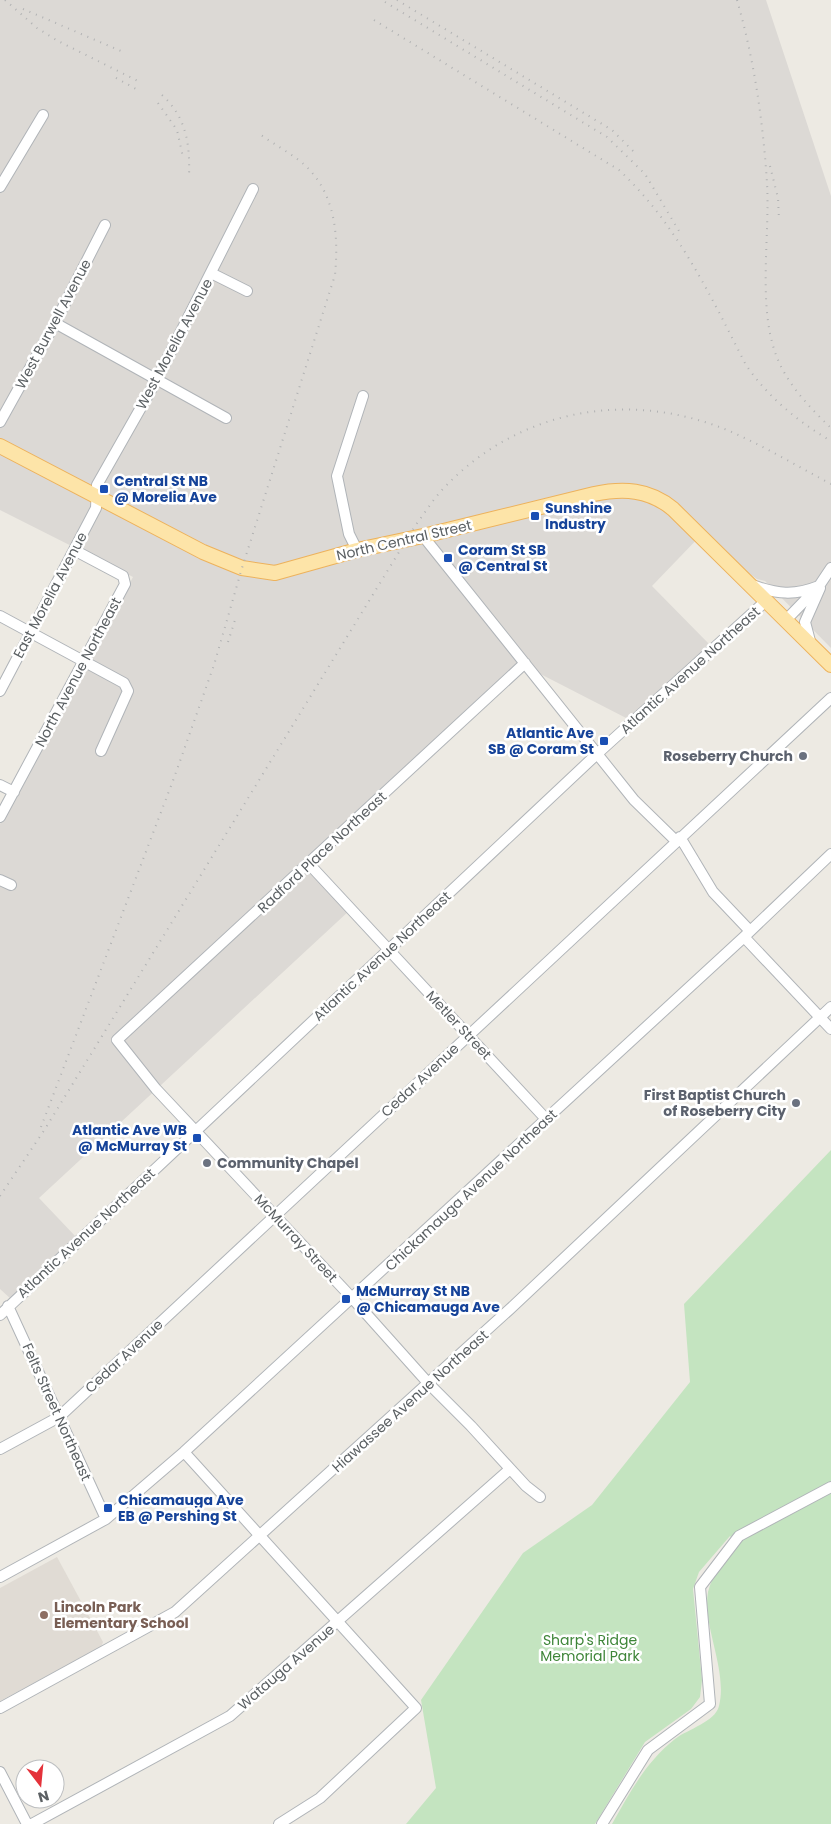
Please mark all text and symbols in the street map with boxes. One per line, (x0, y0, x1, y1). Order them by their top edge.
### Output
street label: West Burwell Avenue (10, 255, 96, 393)
street label: West Morelia Avenue (131, 275, 217, 413)
place label: Central St NB @ Morelia Ave (114, 471, 217, 507)
marker: Central St NB @ Morelia Ave (98, 483, 110, 495)
place label: Sunshine Industry (545, 498, 612, 534)
marker: Sunshine Industry (529, 510, 541, 522)
street label: North Central Street (334, 515, 474, 565)
street label: East Morelia Avenue (8, 528, 92, 662)
place label: Coram St SB @ Central St (458, 540, 548, 576)
marker: Coram St SB @ Central St (442, 552, 454, 564)
street label: North Avenue Northeast (30, 594, 126, 750)
street label: Atlantic Avenue Northeast (616, 602, 764, 738)
place label: Atlantic Ave SB @ Coram St (488, 723, 594, 759)
marker: Atlantic Ave SB @ Coram St (598, 735, 610, 747)
place label: Roseberry Church (663, 746, 793, 766)
marker: Roseberry Church (797, 750, 809, 762)
street label: Radford Place Northeast (253, 787, 391, 917)
street label: Atlantic Avenue Northeast (309, 887, 455, 1025)
street label: Metler Street (422, 986, 496, 1064)
street label: Cedar Avenue (377, 1038, 464, 1121)
place label: First Baptist Church of Roseberry City (644, 1085, 786, 1121)
marker: First Baptist Church of Roseberry City (790, 1097, 802, 1109)
street label: Chickamauga Avenue Northeast (380, 1105, 562, 1275)
place label: Atlantic Ave WB @ McMurray St (72, 1120, 187, 1156)
marker: Atlantic Ave WB @ McMurray St (191, 1132, 203, 1144)
place label: Community Chapel (217, 1153, 359, 1173)
marker: Community Chapel (201, 1157, 213, 1169)
street label: Atlantic Avenue Northeast (13, 1164, 159, 1302)
street label: McMurray Street (250, 1189, 342, 1287)
place label: McMurray St NB @ Chicamauga Ave (356, 1281, 500, 1317)
marker: McMurray St NB @ Chicamauga Ave (340, 1293, 352, 1305)
street label: Cedar Avenue (81, 1314, 168, 1397)
street label: Hiawassee Avenue Northeast (327, 1325, 493, 1477)
street label: Felts Street Northeast (18, 1340, 96, 1484)
place label: Chicamauga Ave EB @ Pershing St (118, 1490, 244, 1526)
marker: Chicamauga Ave EB @ Pershing St (102, 1502, 114, 1514)
place label: Lincoln Park Elementary School (54, 1597, 189, 1633)
marker: Lincoln Park Elementary School (38, 1609, 50, 1621)
street label: Watauga Avenue (233, 1619, 339, 1715)
park label: Sharp's Ridge Memorial Park (540, 1630, 640, 1666)
north arrow (15, 1759, 65, 1809)
text: N (36, 1785, 51, 1808)

